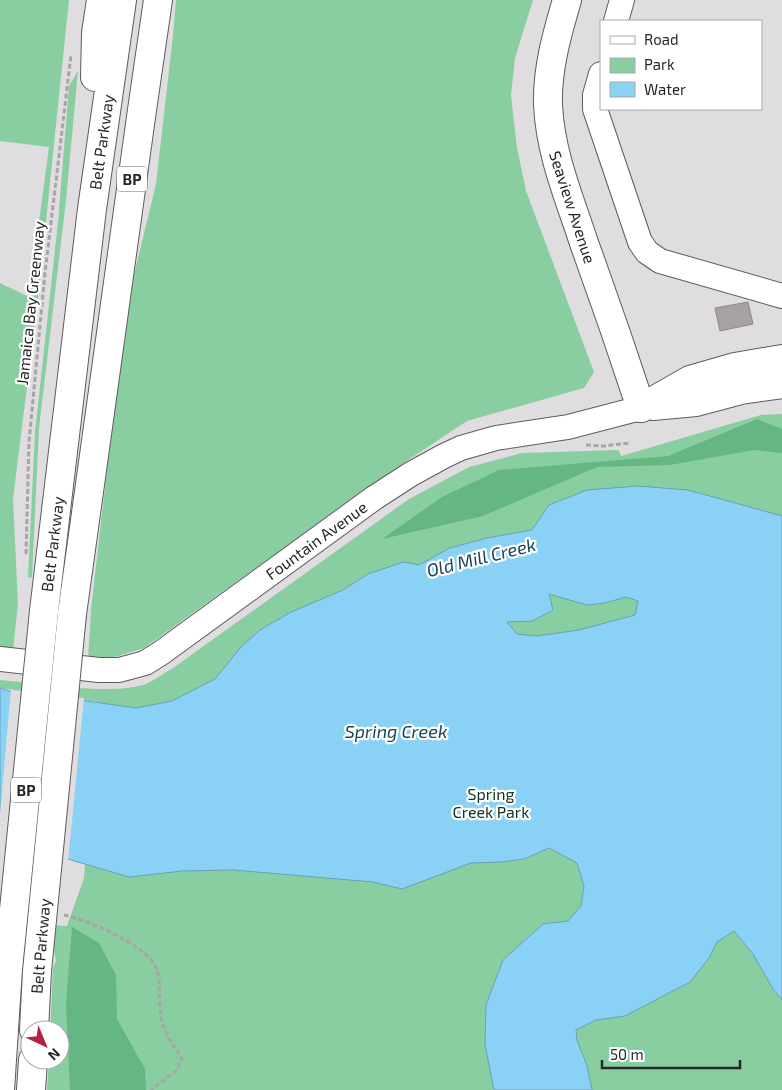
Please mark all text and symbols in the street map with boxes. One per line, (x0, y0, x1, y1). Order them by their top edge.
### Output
legend (600, 20, 762, 110)
text: Road (644, 30, 679, 48)
text: Park (644, 55, 675, 73)
text: Water (644, 80, 686, 98)
street label: Belt Parkway (85, 93, 117, 191)
street label: Seaview Avenue (546, 148, 600, 266)
road number: BP (117, 166, 147, 192)
street label: Jamaica Bay Greenway (12, 220, 48, 386)
street label: Belt Parkway (37, 495, 67, 593)
street label: Fountain Avenue (262, 497, 370, 583)
water label: Old Mill Creek (424, 533, 538, 581)
water label: Spring Creek (345, 720, 447, 742)
road number: BP (11, 778, 41, 802)
park label: Spring Creek Park (453, 784, 529, 821)
street label: Belt Parkway (26, 897, 54, 995)
north arrow (20, 1020, 70, 1070)
scale bar (602, 1038, 740, 1070)
text: N (45, 1045, 64, 1064)
text: 50 m (610, 1045, 644, 1063)

